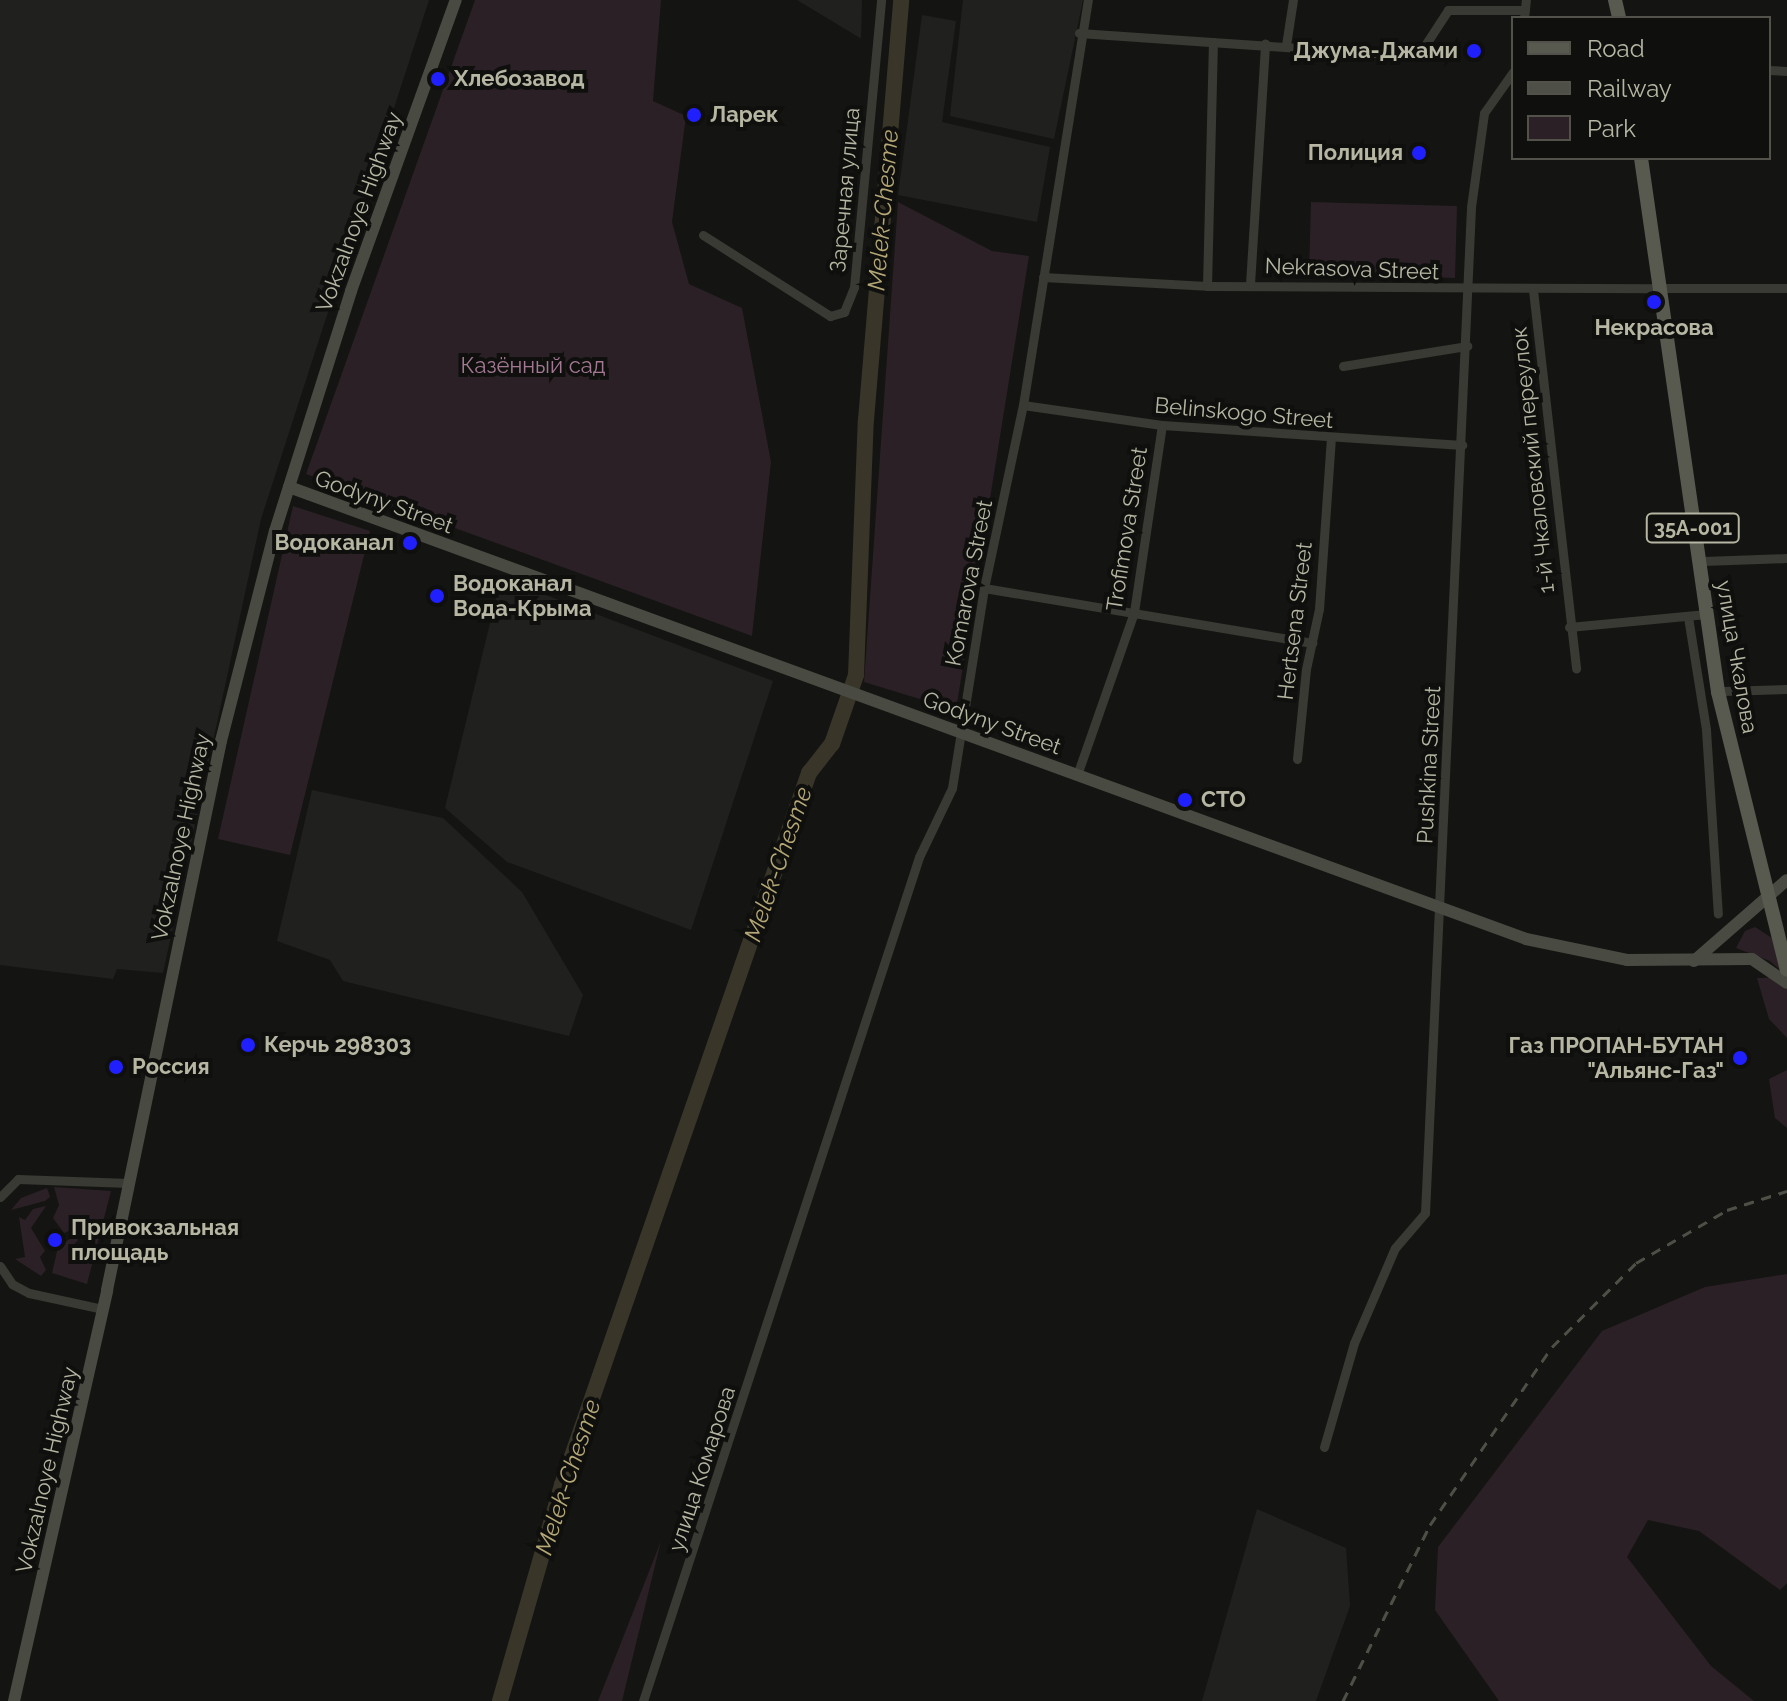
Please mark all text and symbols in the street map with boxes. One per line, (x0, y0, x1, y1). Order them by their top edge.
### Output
legend (1511, 16, 1771, 160)
text: Road (1587, 34, 1645, 63)
place label: Джума-Джами (1294, 38, 1458, 64)
marker: Джума-Джами (1465, 42, 1483, 60)
place label: Хлебозавод (454, 66, 585, 92)
marker: Хлебозавод (429, 70, 447, 88)
text: Railway (1587, 74, 1672, 103)
place label: Ларек (710, 102, 779, 128)
marker: Ларек (685, 106, 703, 124)
street label: Заречная улица (825, 106, 865, 274)
street label: Vokzalnoye Highway (311, 108, 407, 316)
text: Park (1587, 114, 1636, 143)
water label: Melek-Chesme (862, 128, 904, 292)
place label: Полиция (1308, 140, 1403, 166)
marker: Полиция (1410, 144, 1428, 162)
street label: Nekrasova Street (1264, 253, 1440, 285)
marker: Некрасова (1645, 293, 1663, 311)
place label: Некрасова (1594, 315, 1714, 341)
street label: 1-й Чкаловский переулок (1506, 325, 1560, 595)
park label: Казённый сад (460, 353, 606, 379)
street label: Belinskogo Street (1154, 392, 1334, 434)
street label: Trofimova Street (1101, 445, 1153, 613)
street label: Godyny Street (311, 465, 457, 539)
street label: Komarova Street (940, 498, 998, 668)
road number: 35А-001 (1645, 512, 1741, 544)
place label: Водоканал (274, 530, 394, 556)
marker: Водоканал (401, 534, 419, 552)
street label: Hertsena Street (1272, 540, 1318, 702)
place label: Водоканал Вода-Крыма (453, 570, 592, 622)
street label: улица Чкалова (1711, 578, 1763, 736)
marker: Водоканал Вода-Крыма (428, 587, 446, 605)
street label: Pushkina Street (1412, 685, 1446, 845)
street label: Godyny Street (919, 686, 1065, 760)
street label: Vokzalnoye Highway (146, 731, 216, 943)
water label: Melek-Chesme (738, 783, 818, 945)
place label: СТО (1201, 787, 1246, 813)
marker: СТО (1176, 791, 1194, 809)
place label: Керчь 298303 (264, 1032, 411, 1058)
place label: Газ ПРОПАН-БУТАН "Альянс-Газ" (1509, 1032, 1724, 1084)
marker: Керчь 298303 (239, 1036, 257, 1054)
marker: Газ ПРОПАН-БУТАН "Альянс-Газ" (1731, 1049, 1749, 1067)
place label: Россия (132, 1054, 210, 1080)
marker: Россия (107, 1058, 125, 1076)
place label: Привокзальная площадь (71, 1214, 239, 1266)
marker: Привокзальная площадь (46, 1231, 64, 1249)
street label: Vokzalnoye Highway (10, 1364, 84, 1576)
street label: улица Комарова (663, 1383, 741, 1555)
water label: Melek-Chesme (529, 1396, 607, 1558)

